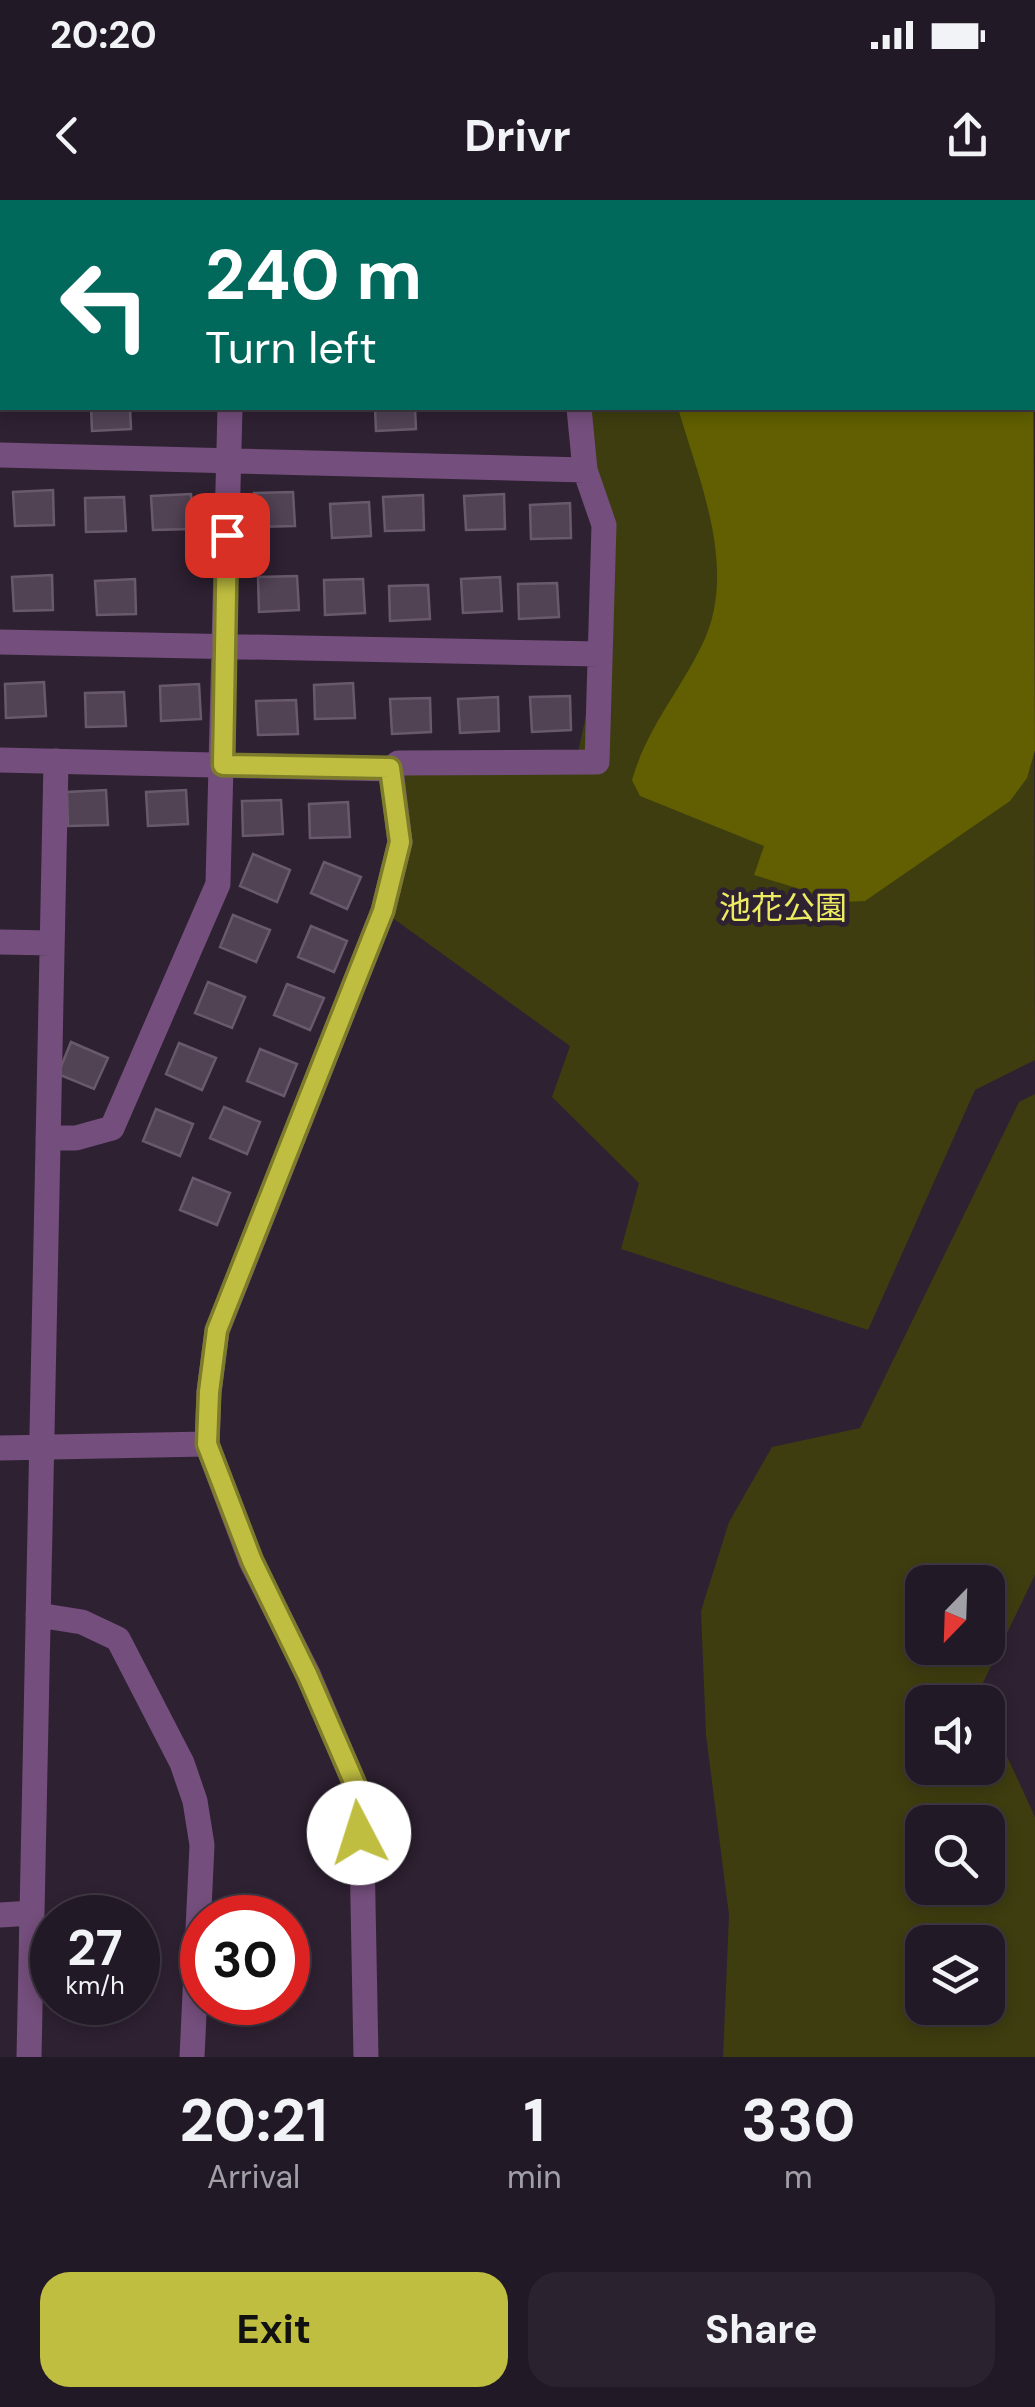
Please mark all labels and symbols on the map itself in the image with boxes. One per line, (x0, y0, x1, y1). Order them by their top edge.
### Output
pin (185, 493, 270, 578)
park label: 池花公園 (719, 887, 847, 929)
north arrow (905, 1565, 1005, 1665)
position arrow (307, 1781, 411, 1885)
speed limit sign: 30 (180, 1895, 310, 2025)

